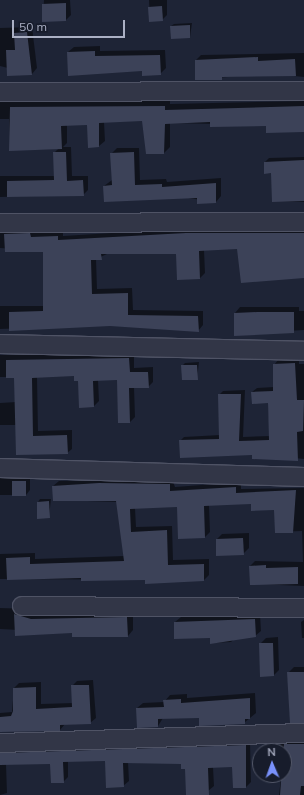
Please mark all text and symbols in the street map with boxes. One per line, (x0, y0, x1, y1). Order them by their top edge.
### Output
scale bar (14, 12, 127, 38)
text: 50 m (19, 19, 47, 34)
north arrow (252, 743, 292, 783)
text: N (267, 745, 276, 759)

